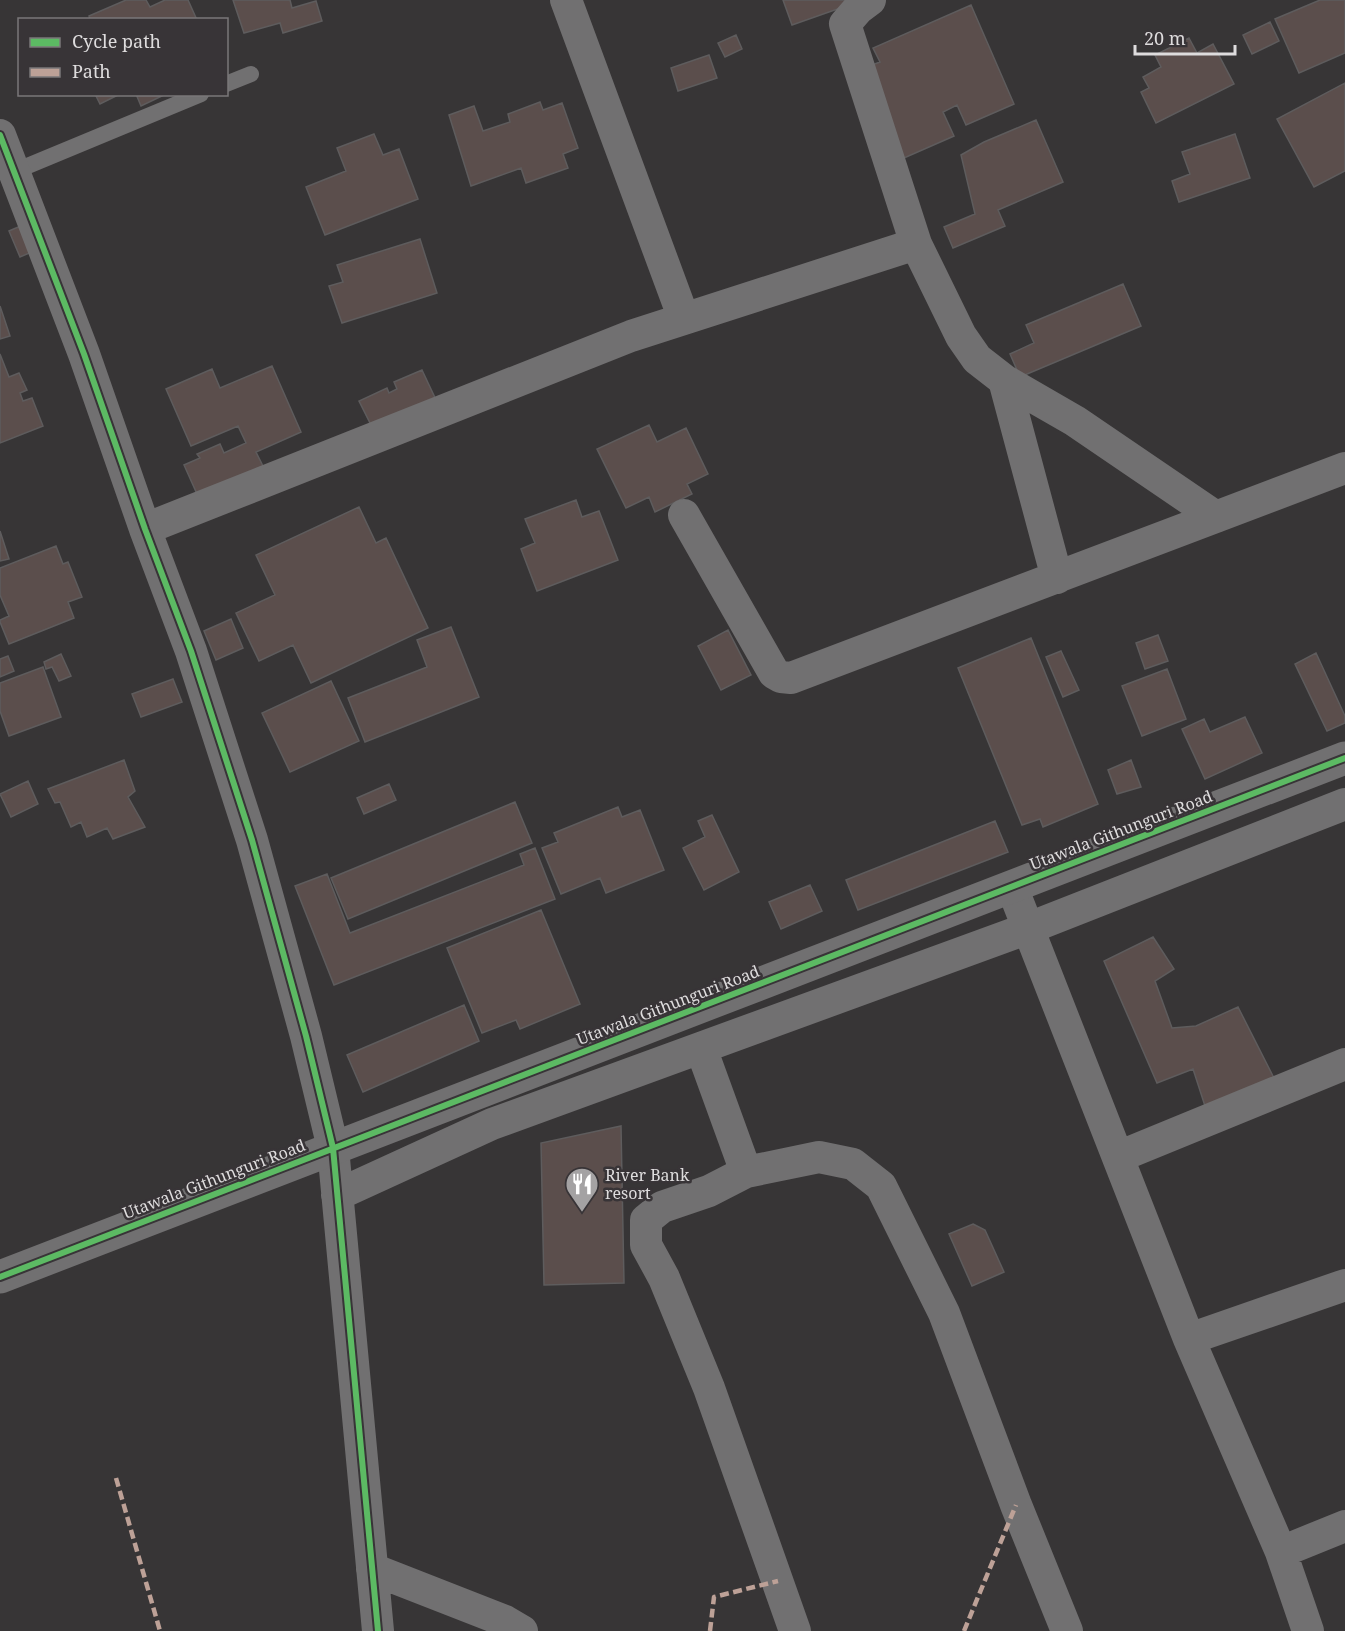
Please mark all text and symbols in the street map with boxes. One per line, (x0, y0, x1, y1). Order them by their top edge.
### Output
legend (18, 18, 228, 96)
scale bar (1135, 18, 1236, 56)
text: 20 m (1144, 26, 1186, 50)
text: Cycle path (72, 29, 161, 53)
text: Path (72, 59, 111, 83)
street label: Utawala Githunguri Road (1026, 785, 1216, 875)
street label: Utawala Githunguri Road (573, 960, 763, 1050)
street label: Utawala Githunguri Road (119, 1134, 309, 1224)
place label: River Bank resort (605, 1164, 690, 1204)
restaurant icon: River Bank resort (564, 1166, 600, 1213)

